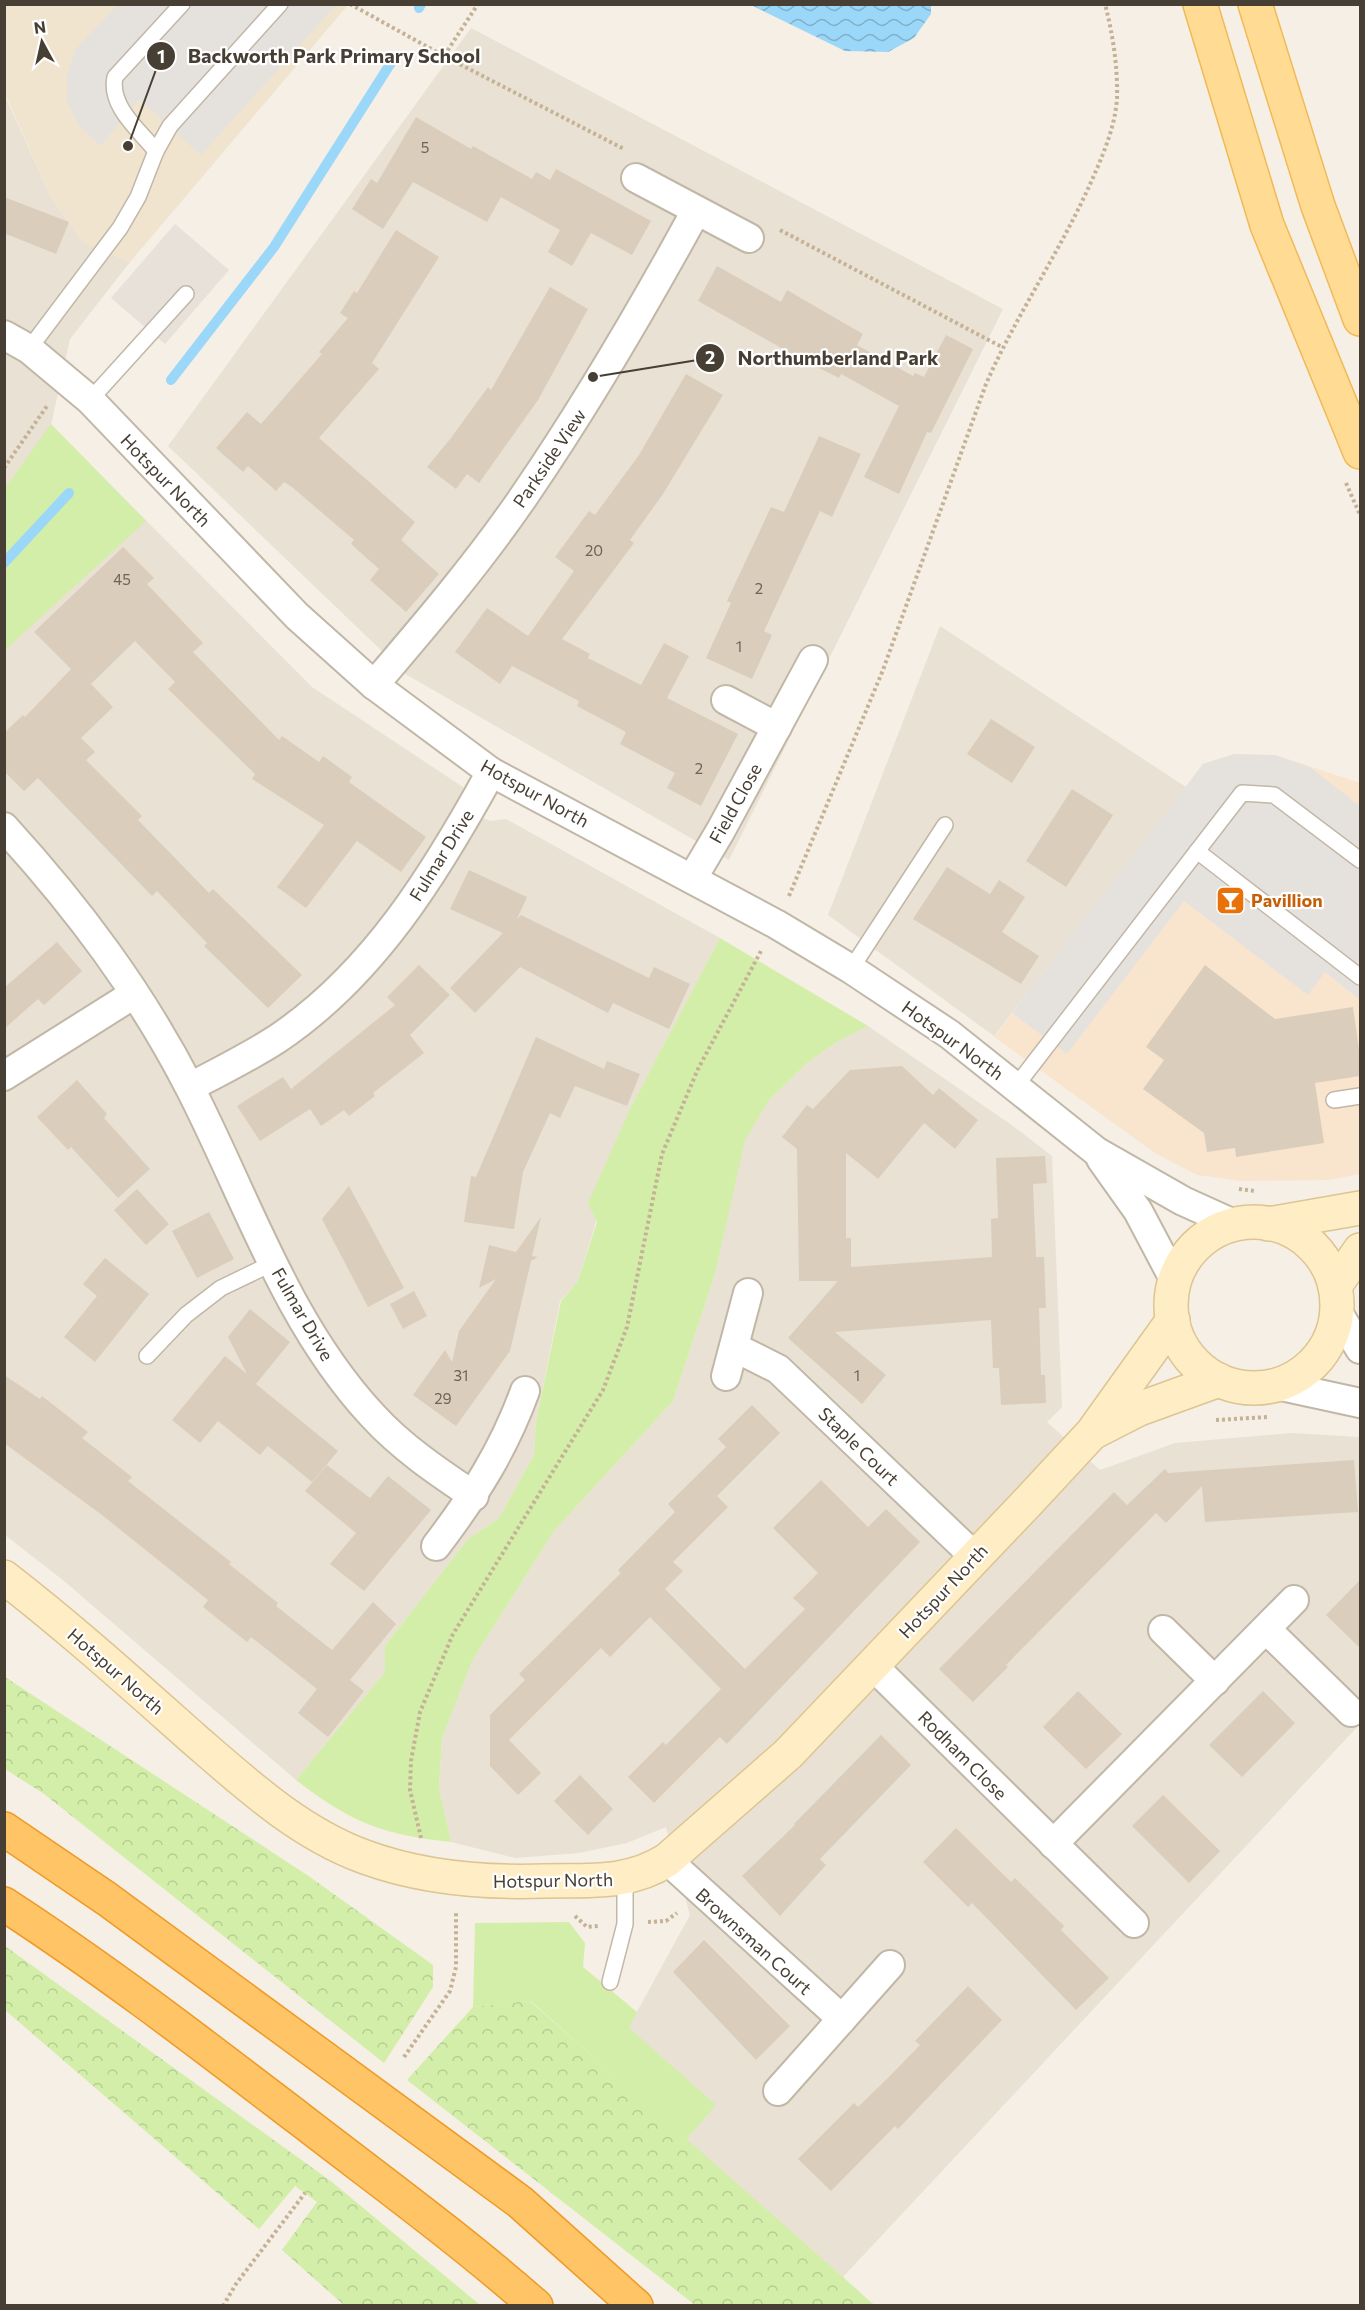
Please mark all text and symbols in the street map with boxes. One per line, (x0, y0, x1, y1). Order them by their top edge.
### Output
north arrow (12, 12, 72, 72)
text: N (33, 16, 47, 37)
callout: Backworth Park Primary School (146, 37, 493, 75)
text: Backworth Park Primary School (188, 43, 480, 67)
text: 1 (157, 45, 165, 67)
house number: 5 (421, 138, 429, 156)
callout: Northumberland Park (695, 339, 950, 377)
text: Northumberland Park (737, 345, 939, 369)
text: 2 (705, 346, 715, 368)
street label: Parkside View (508, 404, 590, 512)
street label: Hotspur North (116, 429, 216, 531)
house number: 20 (585, 541, 603, 559)
house number: 45 (113, 570, 131, 588)
house number: 2 (755, 579, 763, 597)
house number: 1 (736, 637, 742, 655)
street label: Hotspur North (477, 754, 593, 832)
house number: 2 (695, 759, 703, 777)
street label: Field Close (704, 759, 766, 847)
street label: Fulmar Drive (404, 805, 478, 905)
bar icon: Pavillion (1214, 884, 1246, 916)
place label: Pavillion (1251, 889, 1323, 911)
street label: Hotspur North (898, 996, 1008, 1084)
street label: Fulmar Drive (267, 1263, 339, 1365)
house number: 31 (454, 1366, 468, 1384)
house number: 1 (854, 1366, 860, 1384)
house number: 29 (434, 1389, 452, 1407)
street label: Staple Court (814, 1402, 904, 1490)
street label: Hotspur North (894, 1540, 992, 1642)
street label: Hotspur North (63, 1623, 169, 1719)
street label: Rodham Close (914, 1706, 1012, 1804)
street label: Hotspur North (493, 1868, 613, 1892)
street label: Brownsman Court (691, 1883, 817, 1999)

